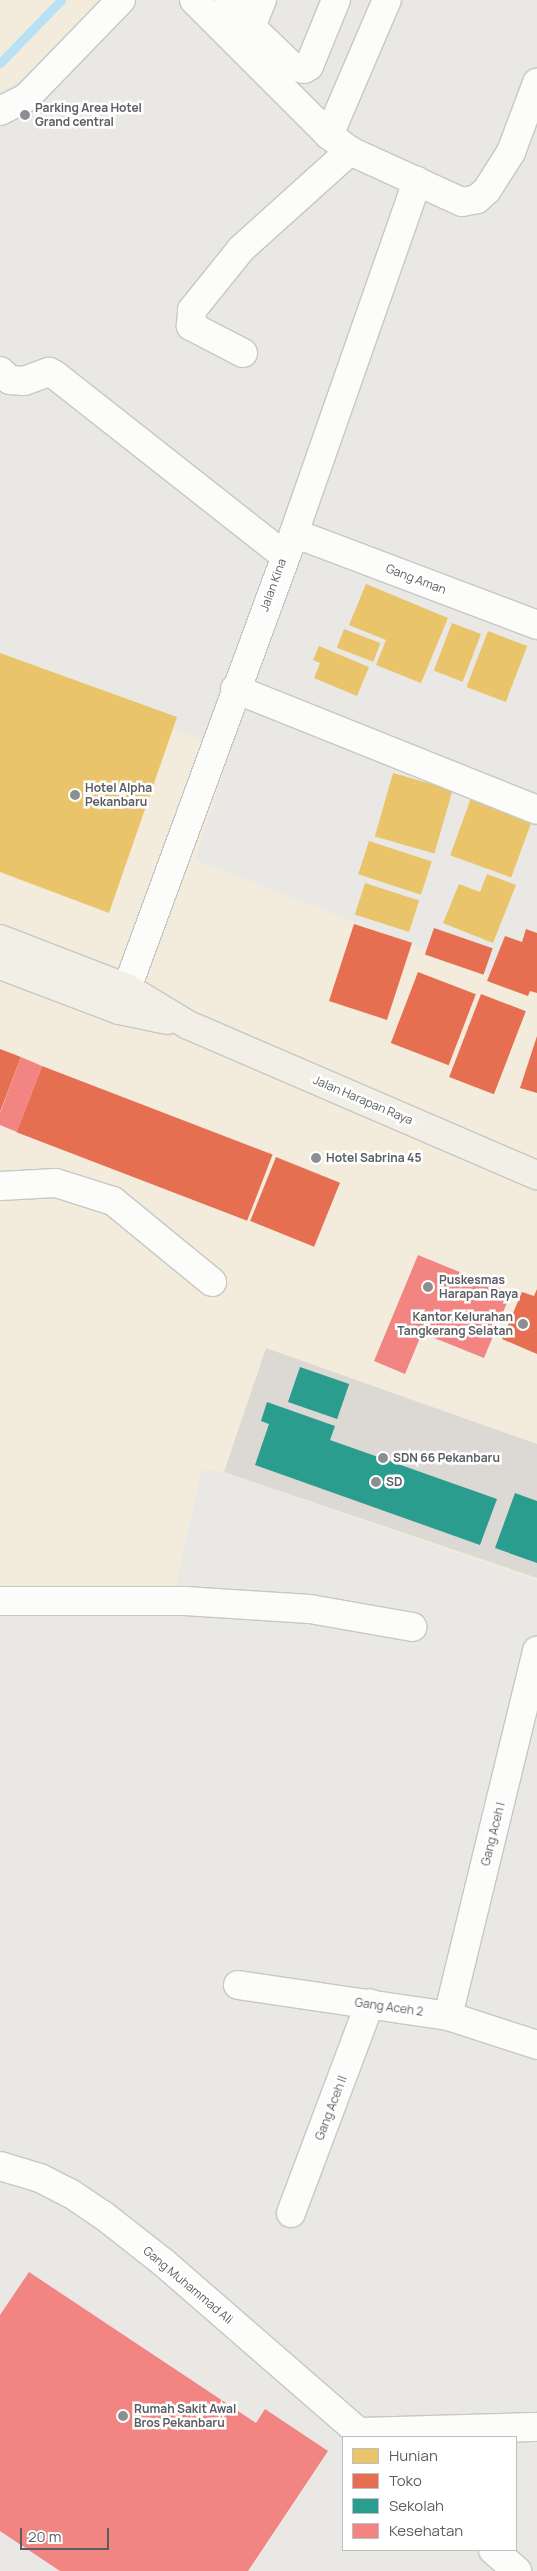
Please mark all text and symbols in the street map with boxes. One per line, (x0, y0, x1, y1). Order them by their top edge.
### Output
place label: Parking Area Hotel Grand central (35, 101, 142, 129)
marker: Parking Area Hotel Grand central (19, 109, 31, 121)
street label: Jalan Kina (257, 557, 289, 613)
street label: Gang Aman (384, 561, 448, 597)
place label: Hotel Alpha Pekanbaru (85, 781, 152, 809)
marker: Hotel Alpha Pekanbaru (69, 789, 81, 801)
street label: Jalan Harapan Raya (311, 1073, 415, 1127)
place label: Hotel Sabrina 45 (326, 1151, 421, 1165)
marker: Hotel Sabrina 45 (310, 1152, 322, 1164)
place label: Puskesmas Harapan Raya (439, 1273, 518, 1301)
marker: Puskesmas Harapan Raya (421, 1280, 435, 1294)
place label: Kantor Kelurahan Tangkerang Selatan (397, 1310, 513, 1338)
marker: Kantor Kelurahan Tangkerang Selatan (517, 1318, 529, 1330)
place label: SDN 66 Pekanbaru (393, 1451, 500, 1465)
marker: SDN 66 Pekanbaru (377, 1452, 389, 1464)
place label: SD (386, 1475, 402, 1489)
marker: SD (370, 1476, 382, 1488)
street label: Gang Aceh I (478, 1801, 508, 1867)
street label: Gang Aceh 2 (354, 1995, 424, 2019)
street label: Gang Aceh II (312, 2074, 350, 2142)
street label: Gang Muhammad Ali (140, 2243, 236, 2327)
place label: Rumah Sakit Awal Bros Pekanbaru (134, 2402, 236, 2430)
marker: Rumah Sakit Awal Bros Pekanbaru (116, 2409, 130, 2423)
legend (342, 2436, 517, 2551)
text: Hunian (389, 2445, 438, 2466)
text: Toko (389, 2470, 422, 2491)
text: Sekolah (389, 2495, 444, 2516)
scale bar (22, 2518, 111, 2550)
text: Kesehatan (389, 2520, 463, 2541)
text: 20 m (28, 2526, 61, 2547)

